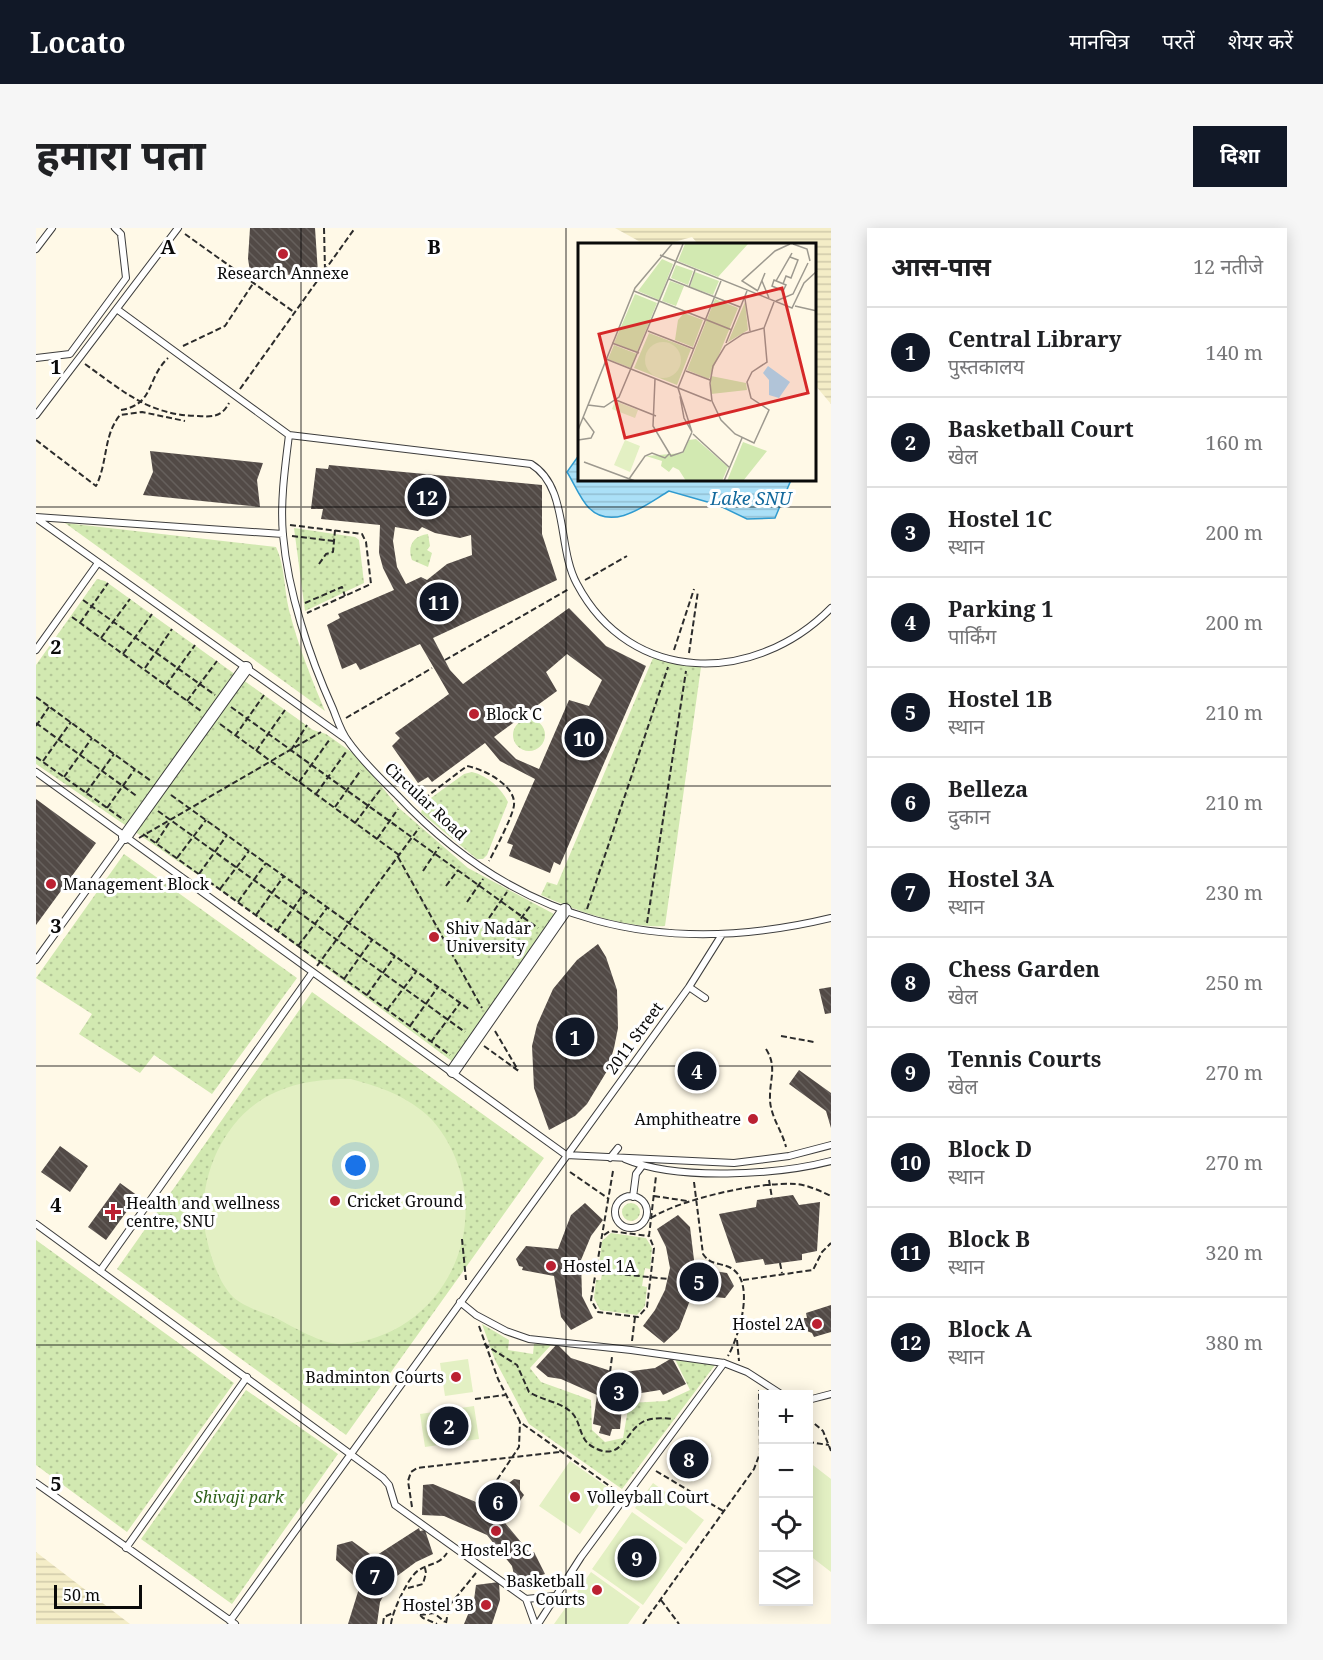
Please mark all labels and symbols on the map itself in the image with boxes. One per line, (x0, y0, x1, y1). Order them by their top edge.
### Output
text: A (160, 233, 176, 260)
text: B (427, 233, 441, 260)
inset map (578, 243, 816, 482)
marker: Research Annexe (276, 247, 290, 261)
place label: Research Annexe (217, 262, 349, 284)
text: 1 (50, 353, 62, 380)
pin: 12 (408, 474, 446, 520)
water label: Lake SNU (709, 486, 794, 510)
pin: 11 (420, 580, 458, 625)
text: 2 (50, 633, 62, 660)
place label: Block C (486, 703, 542, 725)
marker: Block C (467, 707, 481, 721)
pin: 10 (564, 716, 604, 760)
street label: Circular Road (380, 757, 472, 845)
place label: Management Block (63, 873, 210, 895)
marker: Management Block (44, 877, 58, 891)
text: 3 (50, 912, 62, 939)
place label: Shiv Nadar University (446, 917, 531, 957)
marker: Shiv Nadar University (427, 930, 441, 944)
street label: 2011 Street (600, 997, 668, 1079)
pin: 1 (556, 1014, 594, 1060)
pin: 4 (678, 1048, 716, 1094)
place label: Amphitheatre (634, 1108, 741, 1130)
marker: Amphitheatre (746, 1112, 760, 1126)
your location (341, 1151, 370, 1180)
place label: Cricket Ground (347, 1190, 463, 1212)
text: 4 (50, 1191, 62, 1218)
place label: Health and wellness centre, SNU (126, 1192, 280, 1232)
marker: Cricket Ground (328, 1194, 342, 1208)
marker: Health and wellness centre, SNU (104, 1203, 122, 1221)
place label: Hostel 1A (563, 1255, 636, 1277)
marker: Hostel 1A (544, 1259, 558, 1273)
pin: 5 (680, 1260, 718, 1304)
place label: Hostel 2A (732, 1313, 806, 1335)
marker: Hostel 2A (810, 1317, 824, 1331)
place label: Badminton Courts (305, 1366, 444, 1388)
marker: Badminton Courts (449, 1370, 463, 1384)
pin: 3 (600, 1370, 638, 1414)
pin: 2 (430, 1404, 468, 1448)
pin: 8 (670, 1436, 708, 1482)
text: 5 (50, 1470, 62, 1497)
pin: 6 (478, 1480, 518, 1524)
park label: Shivaji park (194, 1486, 285, 1508)
place label: Volleyball Court (587, 1486, 709, 1508)
marker: Volleyball Court (568, 1490, 582, 1504)
marker: Hostel 3C (489, 1524, 503, 1538)
pin: 9 (618, 1536, 656, 1580)
place label: Hostel 3C (460, 1539, 532, 1561)
pin: 7 (356, 1554, 394, 1598)
place label: Basketball Courts (506, 1570, 585, 1610)
scale bar (54, 1582, 142, 1610)
marker: Basketball Courts (590, 1583, 604, 1597)
place label: Hostel 3B (402, 1594, 474, 1616)
marker: Hostel 3B (479, 1598, 493, 1612)

